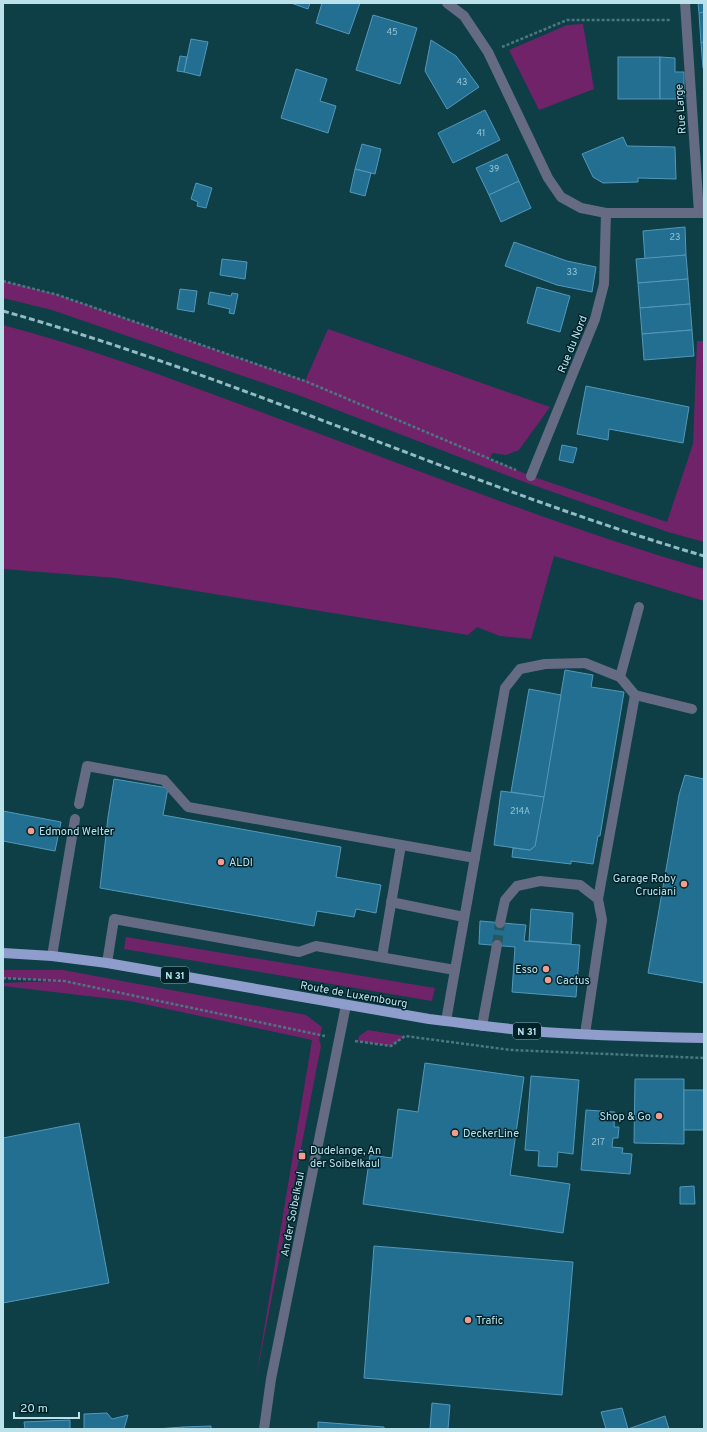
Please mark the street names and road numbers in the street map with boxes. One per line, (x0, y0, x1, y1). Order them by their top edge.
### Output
street label: Rue Large (672, 83, 690, 134)
street label: Rue du Nord (555, 314, 591, 375)
road number: N 31 (161, 967, 189, 983)
street label: Route de Luxembourg (299, 979, 409, 1011)
road number: N 31 (513, 1023, 541, 1039)
street label: An der Soibelkaul (278, 1171, 308, 1258)

